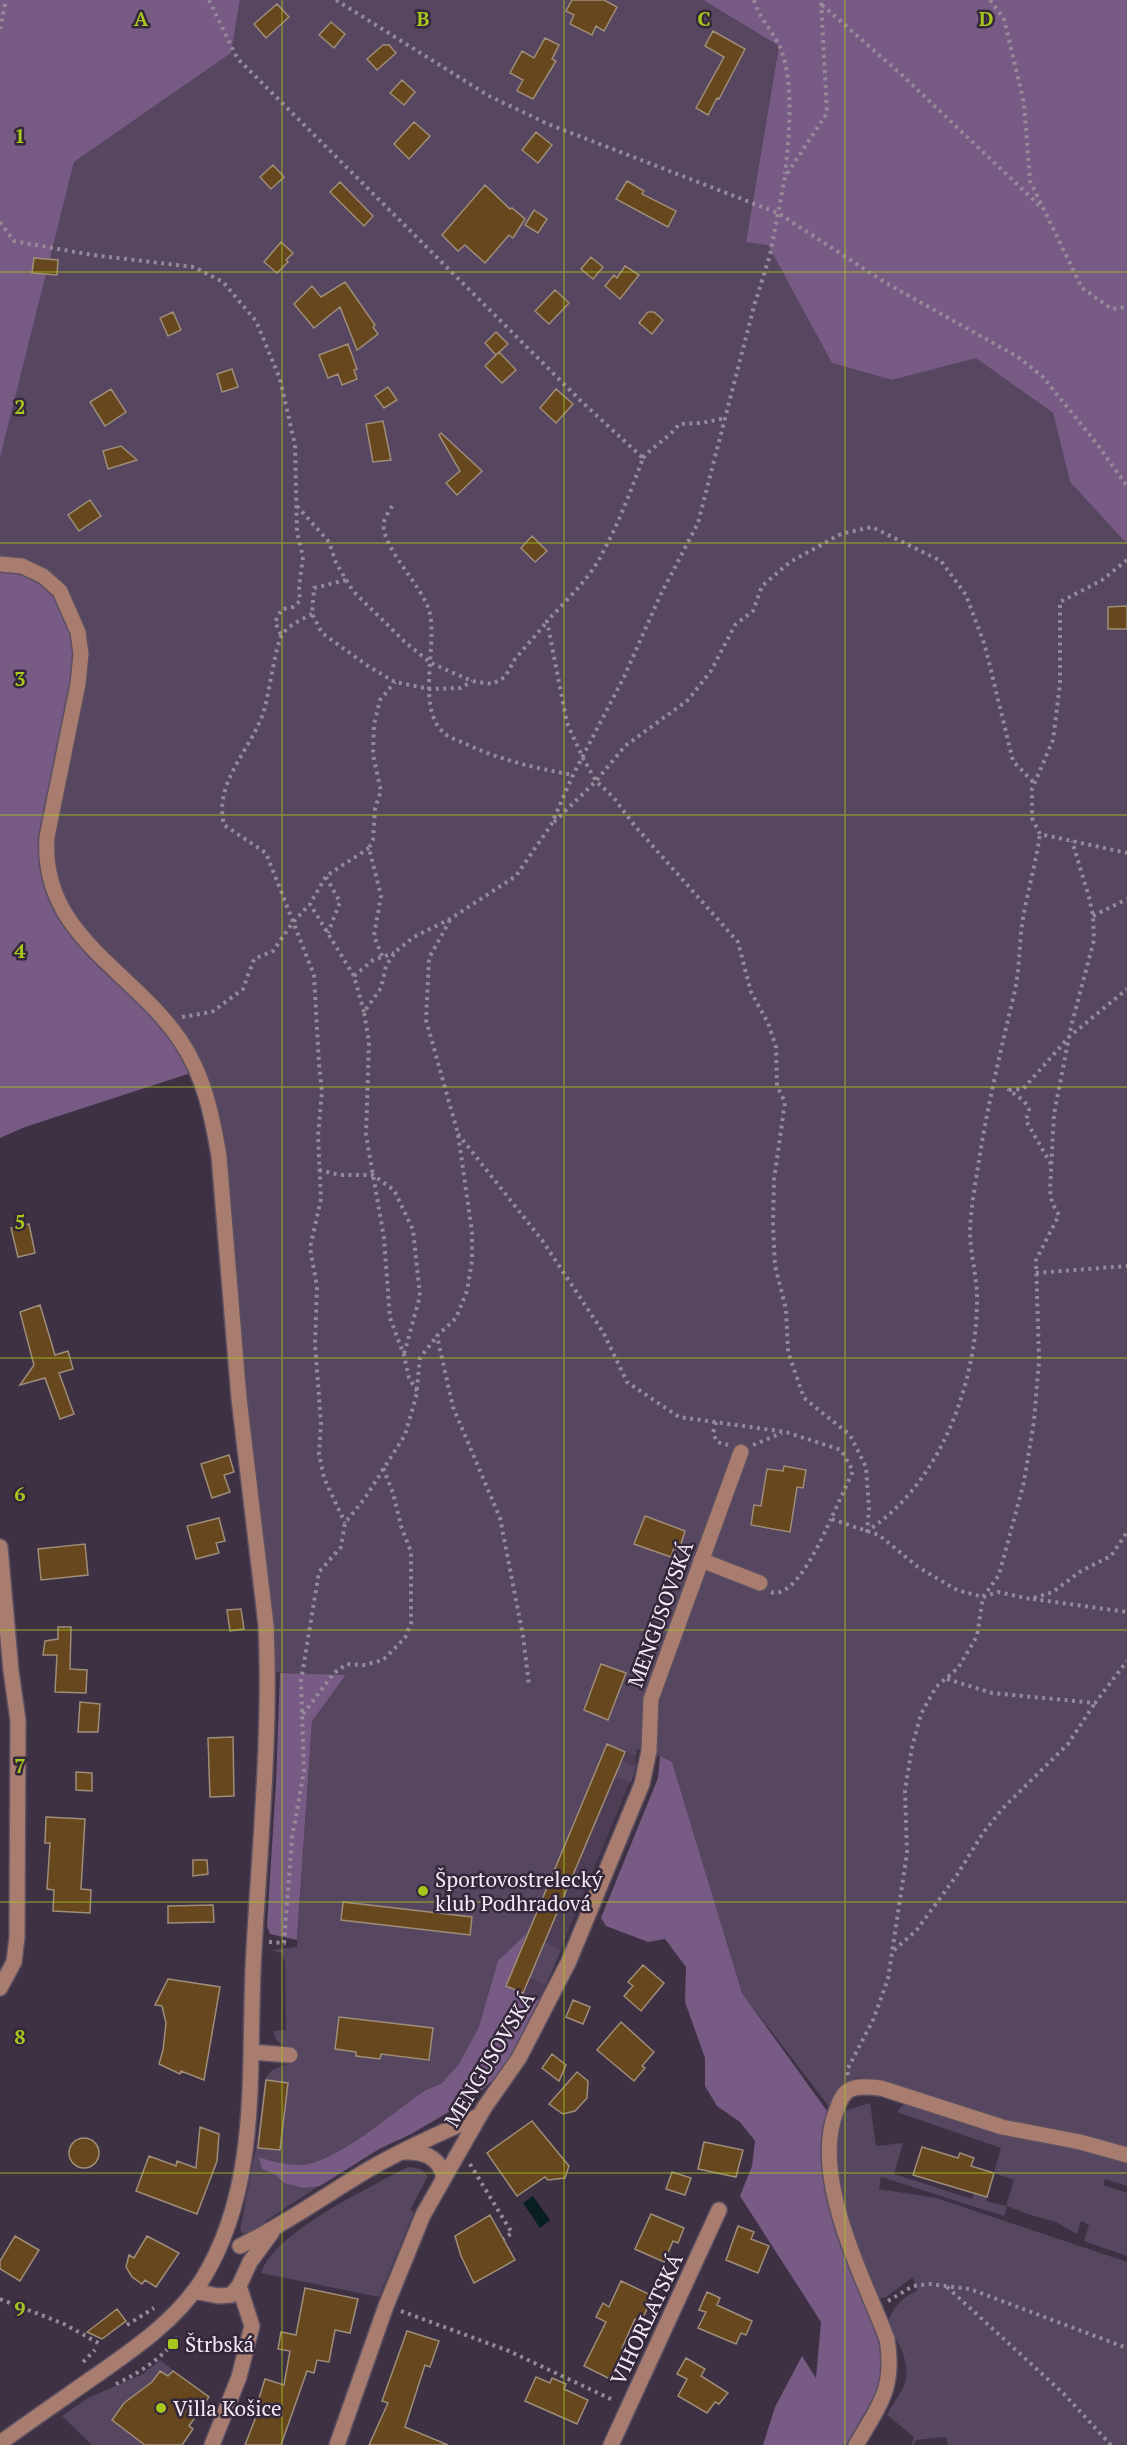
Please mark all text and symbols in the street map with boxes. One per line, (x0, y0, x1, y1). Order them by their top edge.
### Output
text: A (134, 5, 149, 32)
text: B (417, 5, 430, 32)
text: C (697, 5, 711, 32)
text: D (979, 5, 993, 32)
text: 1 (14, 122, 26, 149)
text: 2 (14, 393, 26, 420)
text: 3 (14, 665, 26, 692)
text: 4 (14, 937, 26, 964)
text: 5 (14, 1208, 26, 1235)
text: 6 (14, 1480, 26, 1507)
street label: MENGUSOVSKÁ (621, 1537, 700, 1691)
text: 7 (14, 1752, 26, 1779)
place label: Športovostrelecký klub Podhradová (435, 1865, 603, 1917)
marker: Športovostrelecký klub Podhradová (416, 1884, 430, 1898)
street label: MENGUSOVSKÁ (438, 1986, 541, 2132)
text: 8 (14, 2023, 26, 2050)
street label: VIHORLATSKÁ (603, 2248, 689, 2389)
text: 9 (14, 2295, 26, 2322)
place label: Štrbská (185, 2330, 254, 2358)
marker: Štrbská (166, 2337, 180, 2351)
place label: Villa Košice (173, 2394, 282, 2422)
marker: Villa Košice (154, 2401, 168, 2415)

